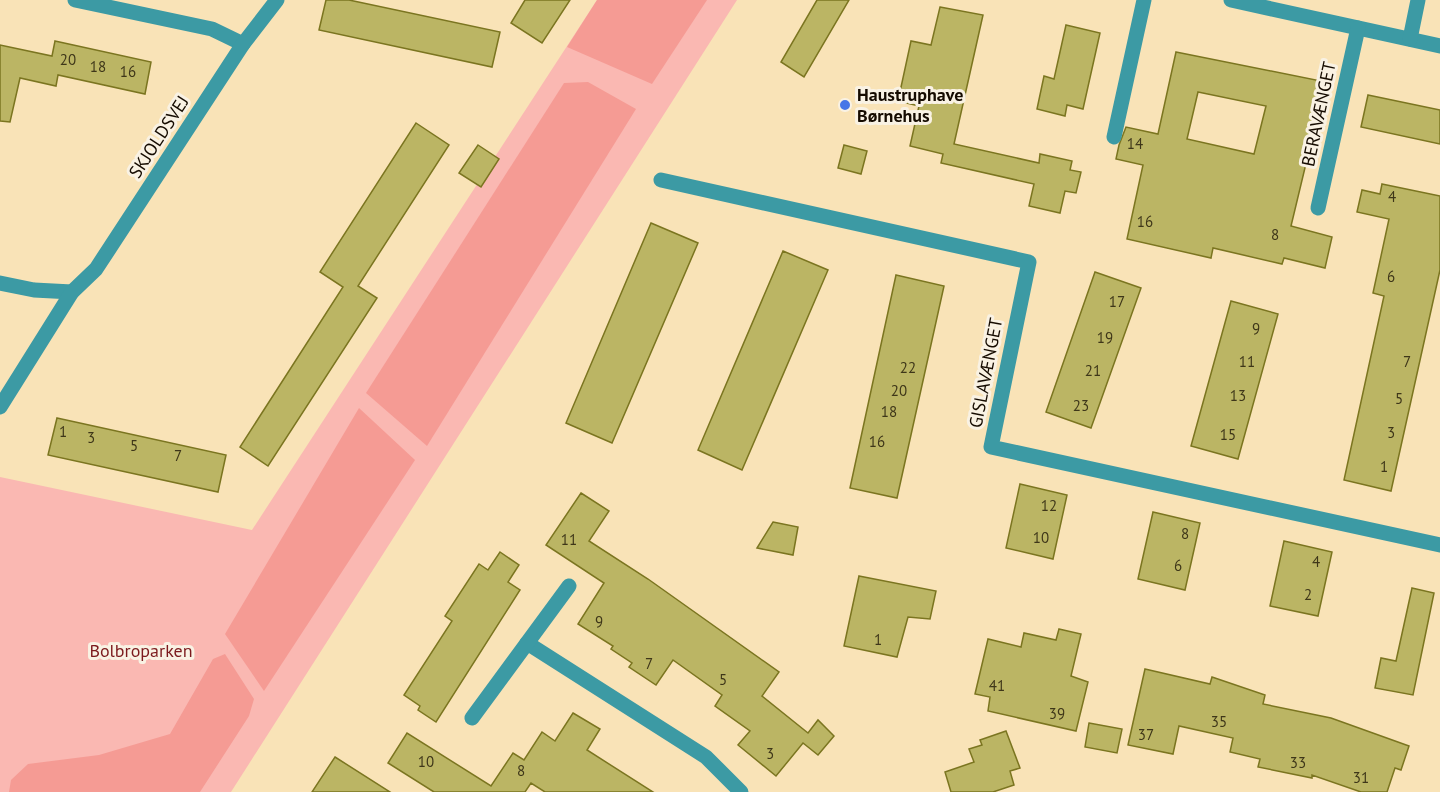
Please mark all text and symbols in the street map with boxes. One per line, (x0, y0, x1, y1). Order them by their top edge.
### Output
house number: 20 (60, 50, 76, 69)
house number: 18 (90, 57, 106, 76)
street label: BERAVÆNGET (1296, 59, 1341, 168)
house number: 16 (120, 62, 136, 81)
place label: Haustruphave Børnehus (857, 83, 963, 127)
street label: SKJOLDSVEJ (123, 91, 194, 182)
marker: Haustruphave Børnehus (838, 98, 852, 112)
house number: 14 (1127, 134, 1143, 153)
house number: 4 (1388, 187, 1396, 206)
house number: 16 (1137, 212, 1153, 231)
house number: 8 (1271, 225, 1279, 244)
house number: 6 (1387, 267, 1395, 286)
house number: 17 (1109, 292, 1125, 311)
street label: GISLAVÆNGET (964, 316, 1007, 430)
house number: 9 (1252, 319, 1260, 338)
house number: 19 (1097, 328, 1113, 347)
house number: 11 (1239, 352, 1255, 371)
house number: 7 (1403, 352, 1411, 371)
house number: 22 (900, 358, 916, 377)
house number: 21 (1085, 361, 1101, 380)
house number: 20 (891, 381, 907, 400)
house number: 13 (1230, 386, 1246, 405)
house number: 5 (1395, 389, 1403, 408)
house number: 23 (1073, 396, 1089, 415)
house number: 18 (881, 402, 897, 421)
house number: 1 (59, 422, 67, 441)
house number: 3 (1387, 423, 1395, 442)
house number: 15 (1220, 425, 1236, 444)
house number: 3 (87, 428, 95, 447)
house number: 16 (869, 432, 885, 451)
house number: 5 (130, 436, 138, 455)
house number: 7 (174, 446, 182, 465)
house number: 1 (1380, 457, 1388, 476)
house number: 12 (1041, 496, 1057, 515)
house number: 8 (1181, 524, 1189, 543)
house number: 10 (1033, 528, 1049, 547)
house number: 11 (561, 530, 577, 549)
house number: 4 (1312, 552, 1320, 571)
house number: 6 (1174, 556, 1182, 575)
house number: 2 (1304, 585, 1312, 604)
house number: 9 (595, 612, 603, 631)
house number: 1 (874, 630, 882, 649)
park label: Bolbroparken (89, 639, 193, 662)
house number: 7 (645, 654, 653, 673)
house number: 5 (719, 670, 727, 689)
house number: 41 (989, 676, 1005, 695)
house number: 39 (1049, 704, 1065, 723)
house number: 35 (1211, 712, 1227, 731)
house number: 37 (1138, 725, 1154, 744)
house number: 3 (766, 744, 774, 763)
house number: 10 (418, 752, 434, 771)
house number: 33 (1290, 753, 1306, 772)
house number: 8 (517, 761, 525, 780)
house number: 31 (1353, 768, 1369, 787)

